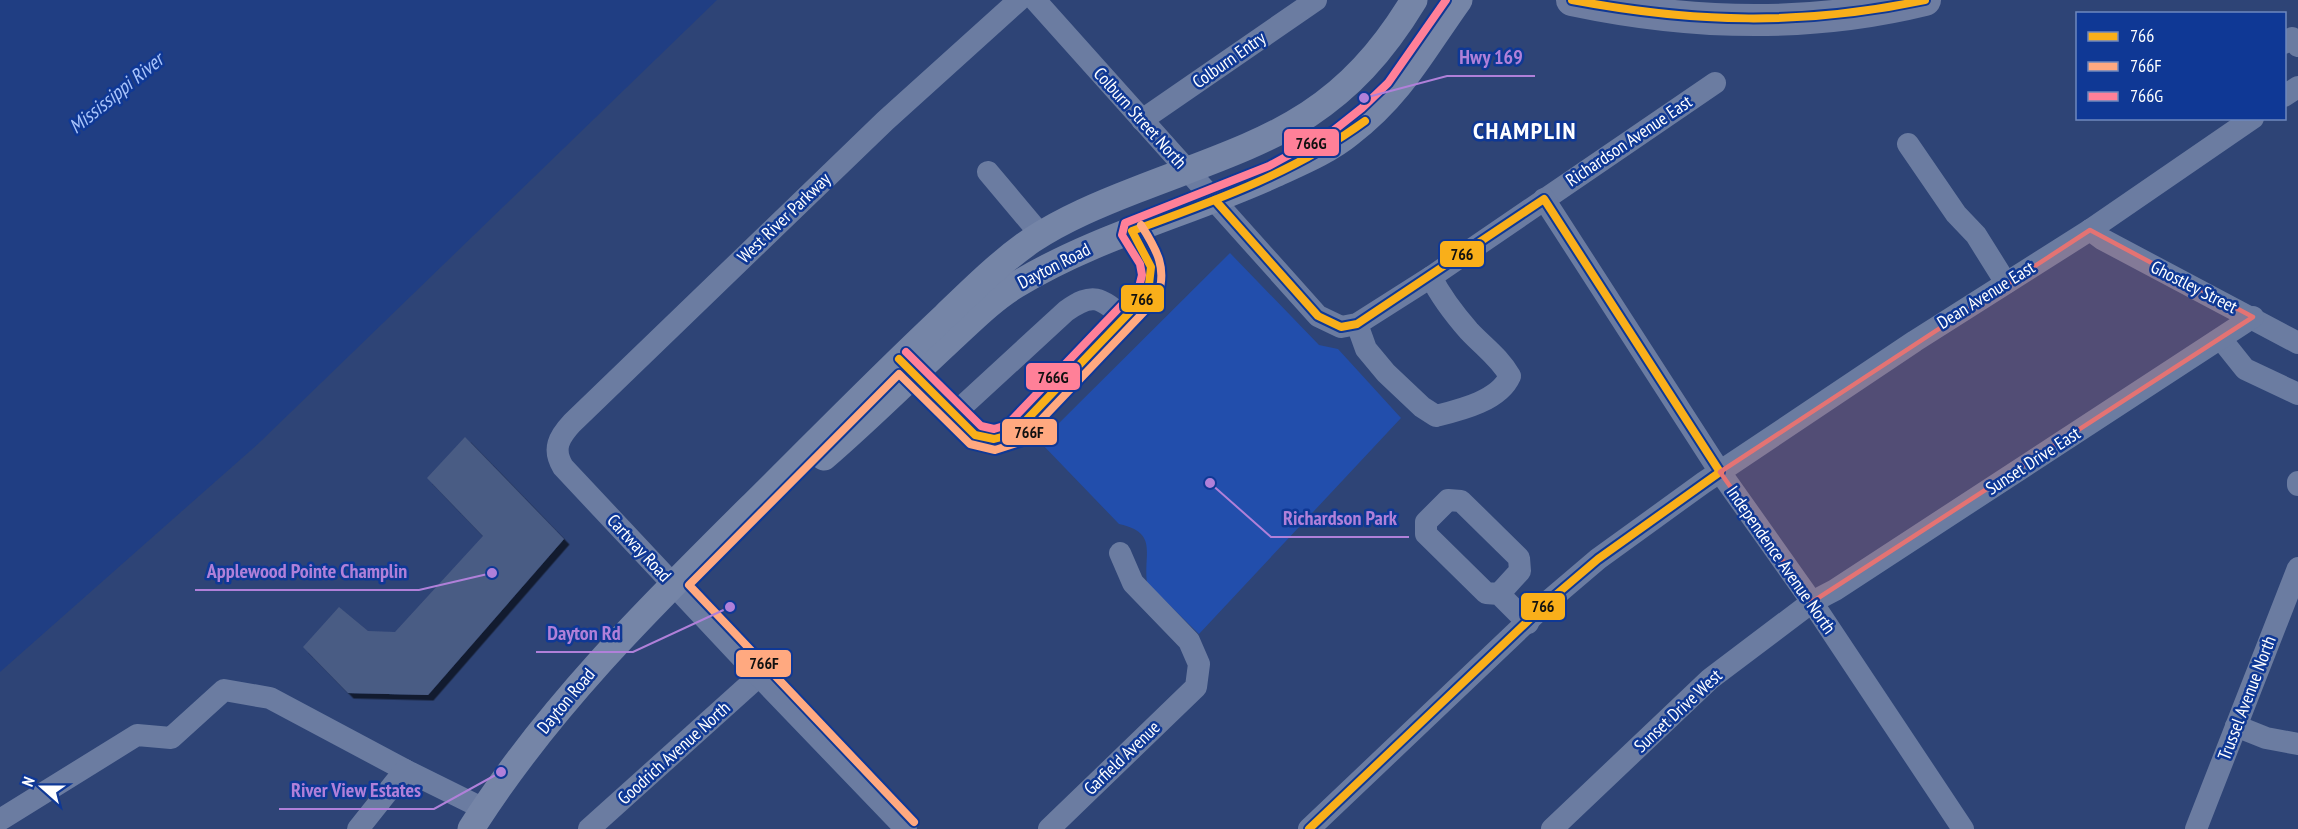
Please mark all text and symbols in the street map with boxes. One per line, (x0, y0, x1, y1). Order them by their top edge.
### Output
legend (2076, 12, 2286, 120)
text: 766 (2130, 24, 2154, 47)
street label: Colburn Entry (1188, 26, 1270, 93)
callout: Hwy 169 (1447, 38, 1535, 76)
text: Hwy 169 (1459, 44, 1523, 70)
water label: Mississippi River (63, 45, 171, 139)
text: 766F (2130, 54, 2162, 77)
street label: Colburn Street North (1089, 62, 1192, 173)
text: 766G (2130, 84, 2163, 107)
street label: Richardson Avenue East (1561, 90, 1696, 191)
district label: CHAMPLIN (1473, 115, 1577, 146)
line badge: 766G (1283, 128, 1340, 157)
text: 766G (1296, 133, 1326, 153)
street label: West River Parkway (732, 167, 835, 268)
street label: Dayton Road (1014, 238, 1094, 294)
line badge: 766 (1439, 240, 1485, 268)
text: 766 (1451, 244, 1474, 264)
street label: Dean Avenue East (1933, 255, 2039, 334)
street label: Ghostley Street (2147, 255, 2241, 318)
line badge: 766 (1120, 284, 1165, 313)
text: 766 (1131, 289, 1154, 309)
line badge: 766G (1025, 362, 1081, 391)
text: 766G (1038, 367, 1068, 387)
line badge: 766F (1001, 418, 1058, 446)
street label: Sunset Drive East (1981, 421, 2084, 500)
text: 766F (1014, 422, 1044, 442)
street label: Independence Avenue North (1722, 481, 1841, 638)
callout: Richardson Park (1271, 499, 1409, 537)
text: Richardson Park (1283, 505, 1398, 531)
street label: Cartway Road (602, 509, 676, 586)
callout: Applewood Pointe Champlin (195, 552, 419, 590)
text: Applewood Pointe Champlin (206, 558, 407, 584)
line badge: 766 (1520, 592, 1566, 621)
text: 766 (1532, 596, 1555, 616)
callout: Dayton Rd (536, 614, 633, 652)
text: Dayton Rd (547, 620, 621, 646)
street label: Trussel Avenue North (2212, 632, 2281, 763)
line badge: 766F (735, 649, 792, 678)
text: 766F (749, 653, 779, 673)
street label: Dayton Road (532, 663, 600, 738)
street label: Sunset Drive West (1629, 664, 1726, 757)
street label: Goodrich Avenue North (613, 696, 735, 809)
street label: Garfield Avenue (1079, 716, 1165, 800)
north arrow (12, 757, 72, 817)
callout: River View Estates (279, 771, 434, 809)
text: N (17, 774, 39, 789)
text: River View Estates (291, 777, 421, 803)

